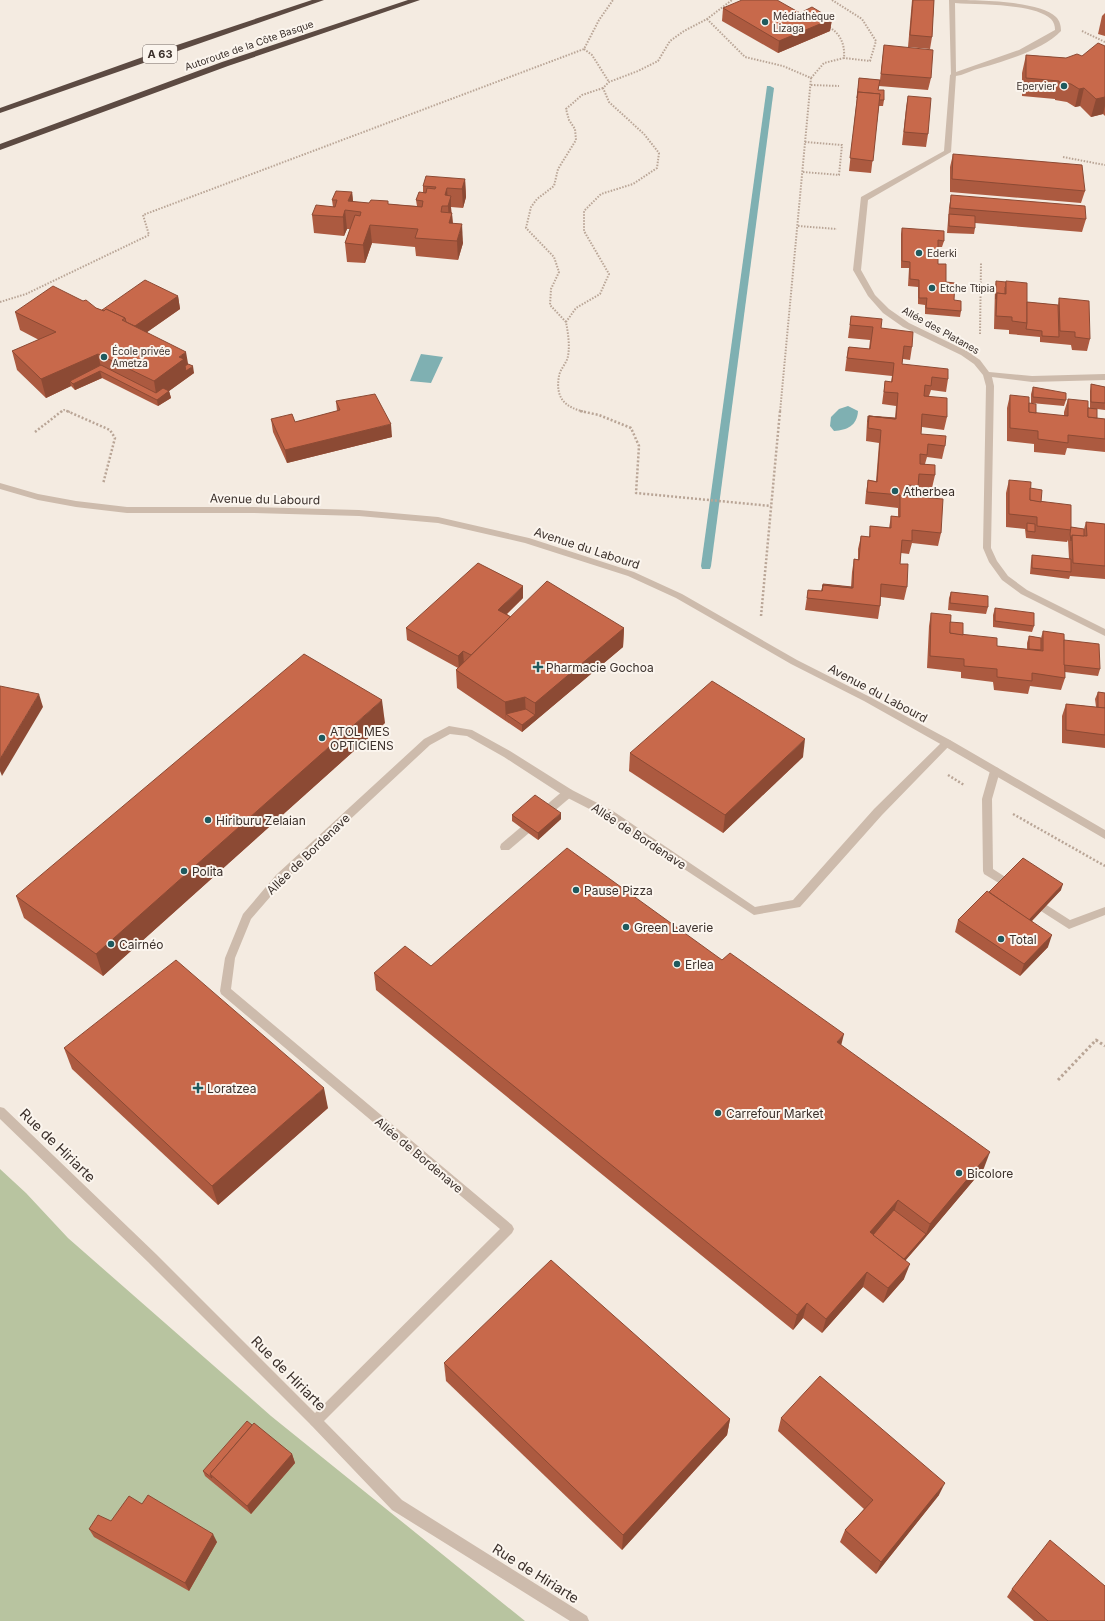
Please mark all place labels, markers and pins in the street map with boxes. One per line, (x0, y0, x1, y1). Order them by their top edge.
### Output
place label: Médiathèque Lizaga (773, 10, 835, 34)
marker: Médiathèque Lizaga (760, 17, 770, 27)
place label: Epervier (1016, 80, 1056, 92)
marker: Epervier (1059, 81, 1069, 91)
place label: Ederki (927, 247, 957, 259)
marker: Ederki (914, 248, 924, 258)
place label: Etche Ttipia (940, 282, 995, 294)
marker: Etche Ttipia (927, 283, 937, 293)
place label: École privée Ametza (112, 344, 171, 369)
marker: École privée Ametza (99, 352, 109, 362)
place label: Atherbea (903, 484, 955, 499)
marker: Atherbea (890, 486, 900, 496)
place label: Pharmacie Gochoa (546, 660, 654, 675)
marker: Pharmacie Gochoa (533, 662, 543, 672)
place label: ATOL MES OPTICIENS (330, 724, 394, 753)
marker: ATOL MES OPTICIENS (317, 733, 327, 743)
place label: Hiriburu Zelaian (216, 813, 306, 828)
marker: Hiriburu Zelaian (203, 815, 213, 825)
place label: Polita (192, 864, 223, 879)
marker: Polita (179, 866, 189, 876)
place label: Pause Pizza (584, 883, 653, 898)
marker: Pause Pizza (571, 885, 581, 895)
place label: Green Laverie (634, 920, 713, 935)
marker: Green Laverie (621, 922, 631, 932)
place label: Total (1009, 932, 1037, 947)
marker: Total (996, 934, 1006, 944)
place label: Cairnéo (119, 937, 163, 952)
marker: Cairnéo (106, 939, 116, 949)
place label: Erlea (685, 957, 714, 972)
marker: Erlea (672, 959, 682, 969)
place label: Loratzea (207, 1081, 256, 1096)
marker: Loratzea (192, 1082, 204, 1094)
place label: Carrefour Market (726, 1106, 823, 1121)
marker: Carrefour Market (713, 1108, 723, 1118)
place label: Bicolore (967, 1166, 1013, 1181)
marker: Bicolore (954, 1168, 964, 1178)

